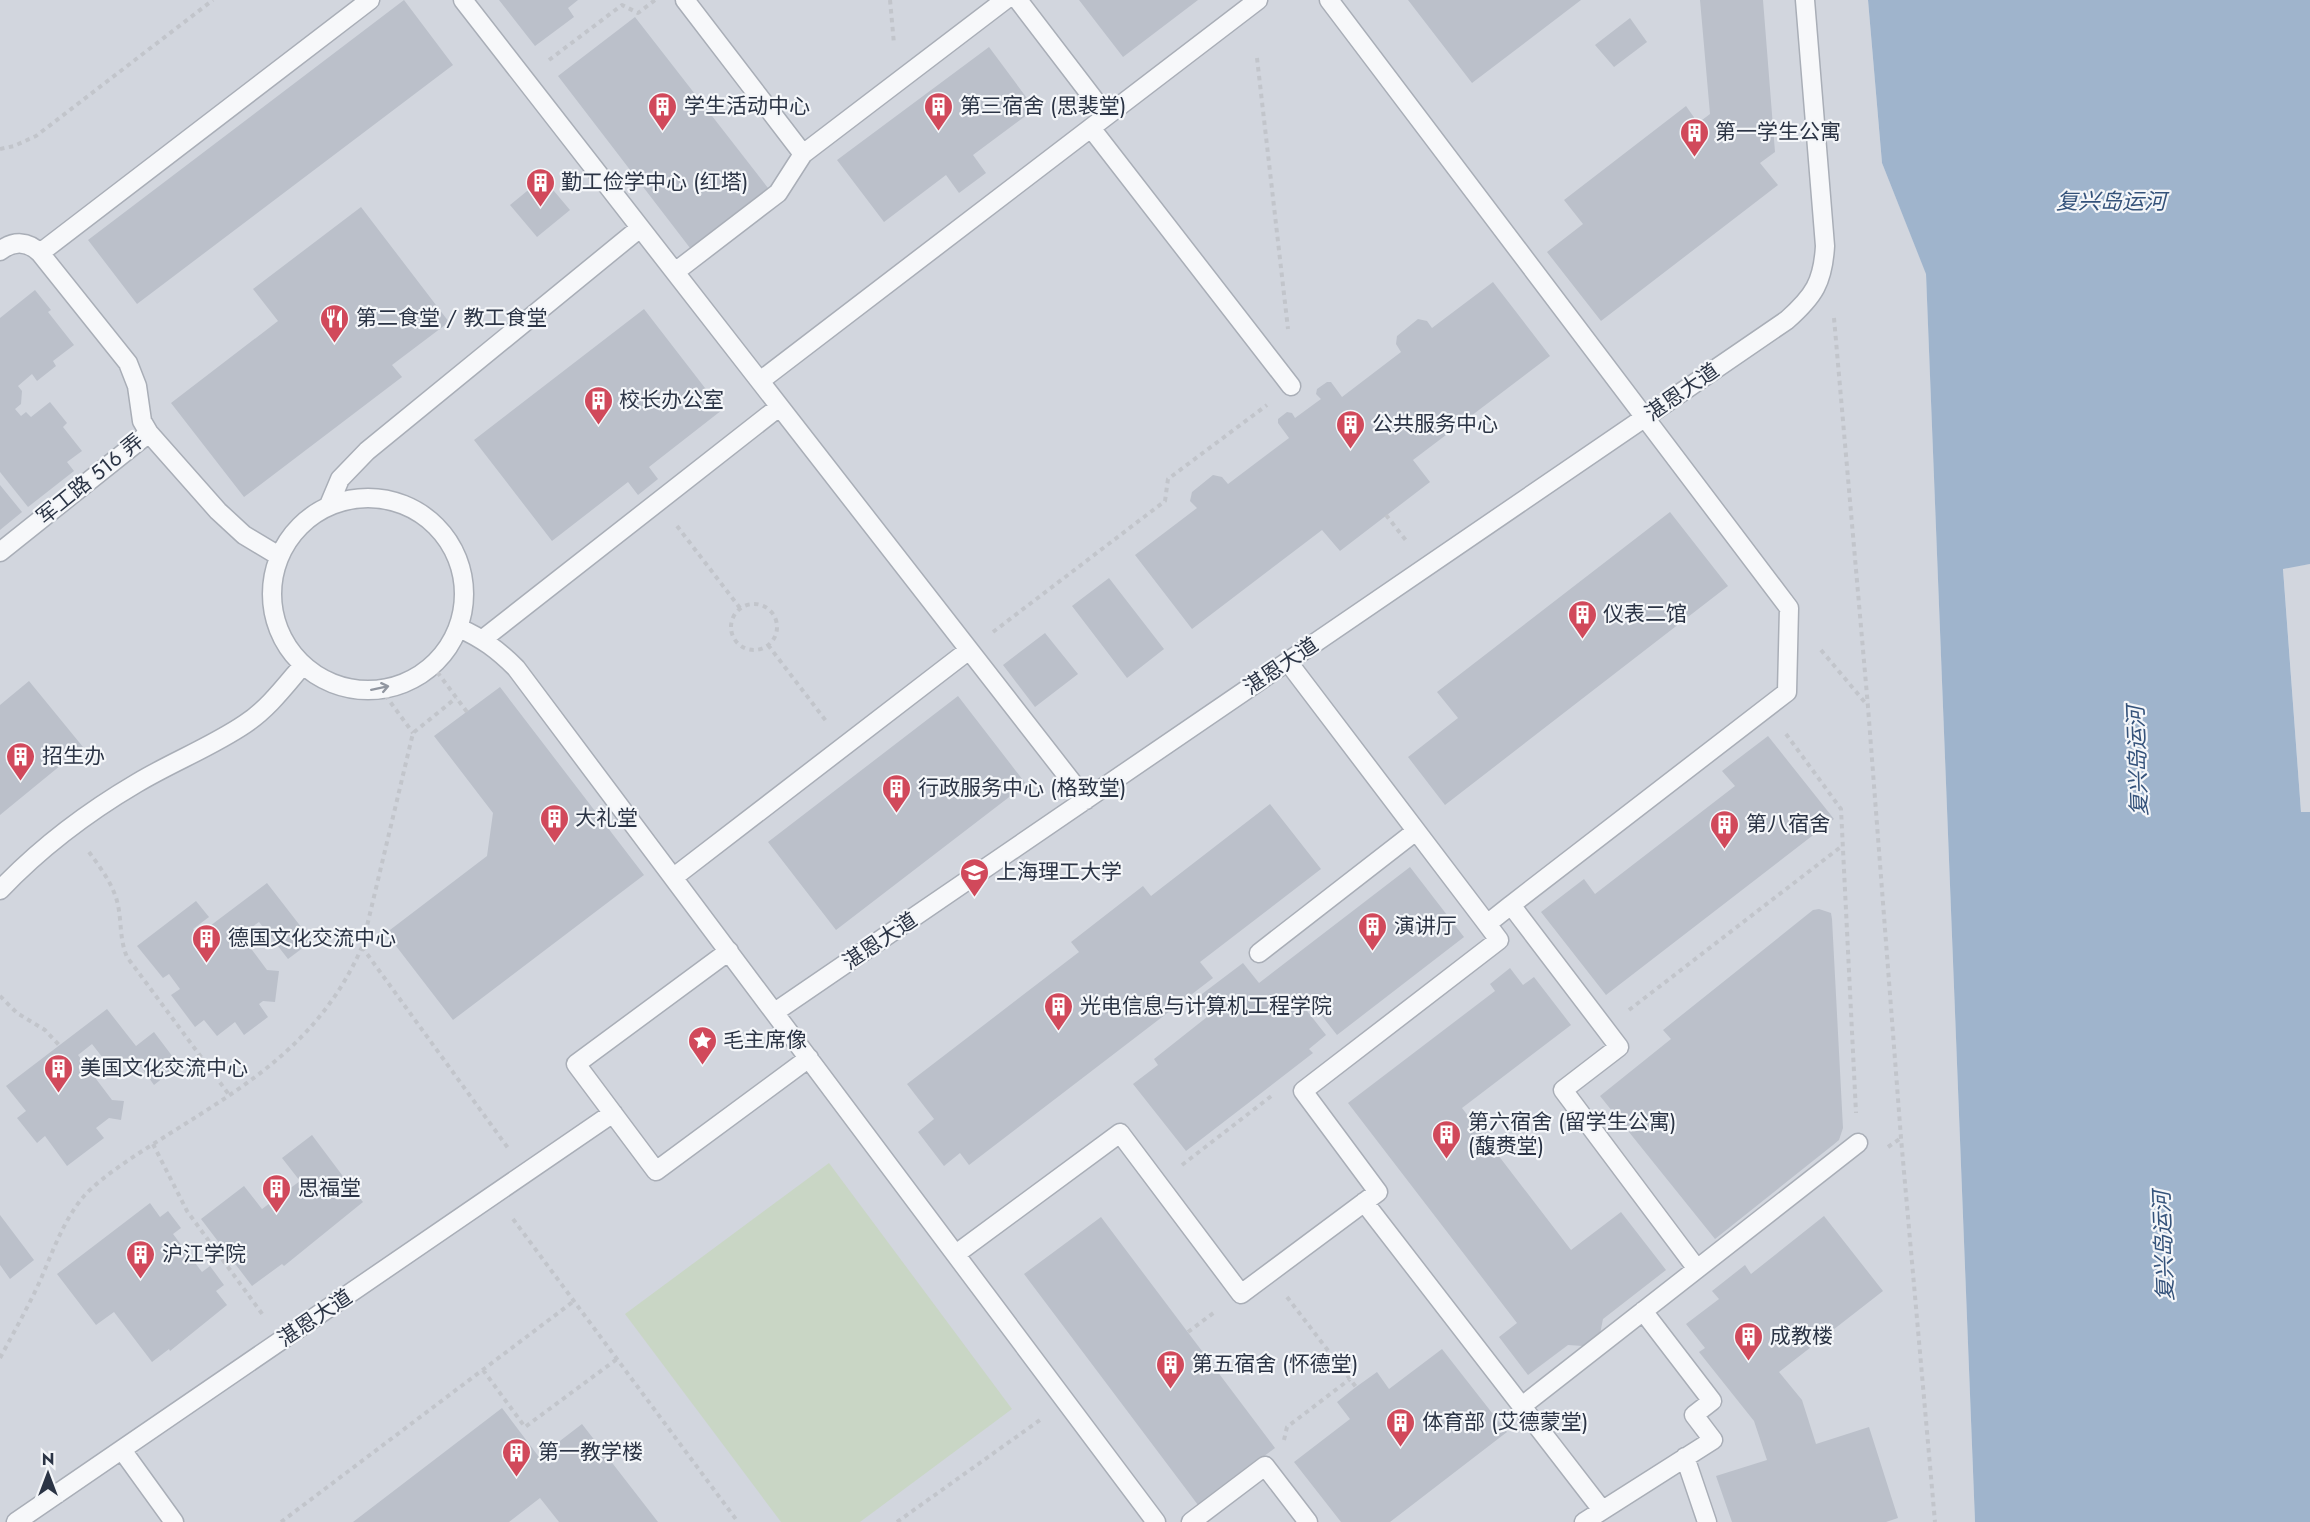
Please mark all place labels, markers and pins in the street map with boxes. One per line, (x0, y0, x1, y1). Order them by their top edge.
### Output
building icon: 学生活动中心 (647, 90, 679, 132)
building icon: 第三宿舍 (思裴堂) (923, 90, 955, 132)
place label: 学生活动中心 (684, 91, 810, 121)
place label: 第三宿舍 (思裴堂) (960, 91, 1126, 121)
building icon: 第一学生公寓 (1678, 116, 1710, 158)
place label: 第一学生公寓 (1715, 117, 1841, 147)
building icon: 勤工俭学中心 (红塔) (524, 166, 556, 208)
place label: 勤工俭学中心 (红塔) (561, 167, 748, 197)
restaurant icon: 第二食堂 / 教工食堂 (319, 302, 351, 344)
place label: 第二食堂 / 教工食堂 (356, 303, 547, 333)
building icon: 校长办公室 (582, 384, 614, 426)
place label: 校长办公室 (619, 385, 724, 415)
building icon: 公共服务中心 (1335, 408, 1367, 450)
place label: 公共服务中心 (1372, 409, 1498, 439)
building icon: 仪表二馆 (1566, 598, 1598, 640)
place label: 仪表二馆 (1603, 599, 1687, 629)
building icon: 招生办 (5, 740, 37, 782)
place label: 招生办 (42, 741, 105, 771)
building icon: 行政服务中心 (格致堂) (881, 772, 913, 814)
place label: 行政服务中心 (格致堂) (918, 773, 1126, 803)
building icon: 大礼堂 (538, 802, 570, 844)
place label: 大礼堂 (575, 803, 638, 833)
building icon: 第八宿舍 (1709, 808, 1741, 850)
place label: 第八宿舍 (1746, 809, 1830, 839)
school or university icon: 上海理工大学 (959, 856, 991, 898)
place label: 上海理工大学 (996, 857, 1122, 887)
building icon: 演讲厅 (1357, 910, 1389, 952)
place label: 演讲厅 (1394, 911, 1457, 941)
building icon: 德国文化交流中心 (191, 922, 223, 964)
place label: 德国文化交流中心 (228, 923, 396, 953)
building icon: 光电信息与计算机工程学院 (1043, 990, 1075, 1032)
place label: 光电信息与计算机工程学院 (1080, 991, 1332, 1021)
place icon: 毛主席像 (686, 1024, 718, 1066)
place label: 毛主席像 (723, 1025, 807, 1055)
building icon: 美国文化交流中心 (43, 1052, 75, 1094)
place label: 美国文化交流中心 (80, 1053, 248, 1083)
place label: 第六宿舍 (留学生公寓) (馥赉堂) (1468, 1107, 1676, 1161)
building icon: 第六宿舍 (留学生公寓) (馥赉堂) (1431, 1118, 1463, 1160)
building icon: 思福堂 (261, 1172, 293, 1214)
place label: 思福堂 (298, 1173, 361, 1203)
building icon: 沪江学院 (125, 1238, 157, 1280)
place label: 沪江学院 (162, 1239, 246, 1269)
building icon: 成教楼 (1733, 1320, 1765, 1362)
place label: 成教楼 (1770, 1321, 1833, 1351)
building icon: 第五宿舍 (怀德堂) (1155, 1348, 1187, 1390)
place label: 第五宿舍 (怀德堂) (1192, 1349, 1358, 1379)
building icon: 体育部 (艾德蒙堂) (1385, 1406, 1417, 1448)
place label: 体育部 (艾德蒙堂) (1422, 1407, 1588, 1437)
building icon: 第一教学楼 (501, 1436, 533, 1478)
place label: 第一教学楼 (538, 1437, 643, 1467)

